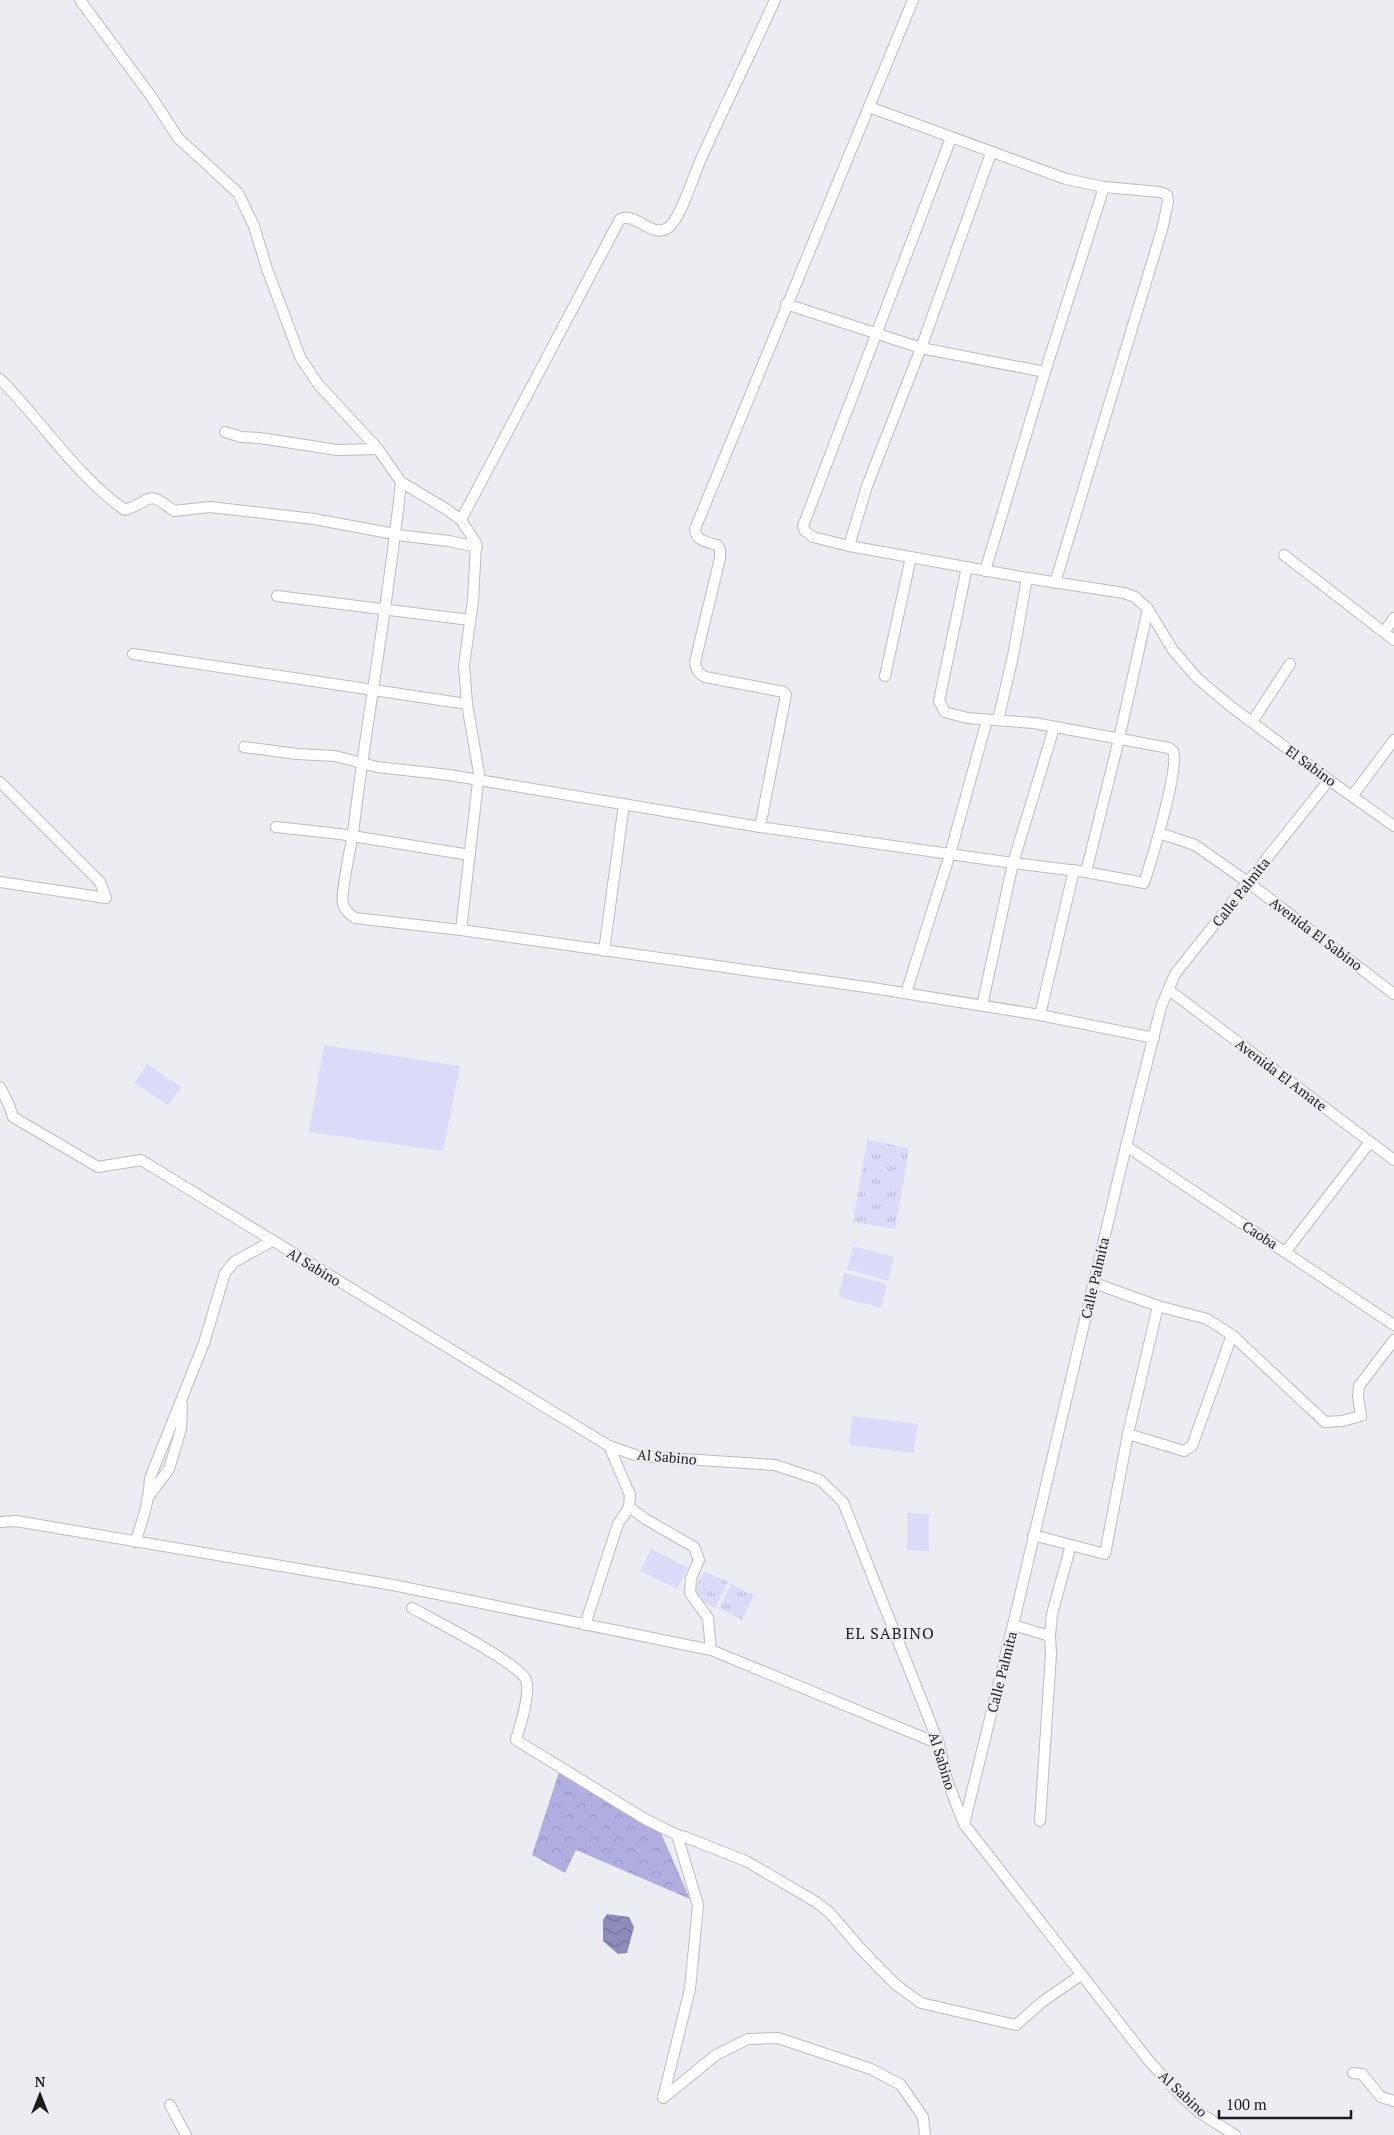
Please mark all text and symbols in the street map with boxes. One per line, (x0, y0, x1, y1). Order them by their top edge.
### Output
street label: El Sabino (1282, 741, 1341, 791)
street label: Calle Palmita (1208, 853, 1274, 930)
street label: Avenida El Sabino (1266, 892, 1367, 975)
street label: Avenida El Amate (1232, 1034, 1331, 1115)
street label: Caoba (1239, 1216, 1282, 1253)
street label: Calle Palmita (1076, 1235, 1113, 1321)
street label: Al Sabino (284, 1243, 345, 1290)
street label: Al Sabino (637, 1444, 698, 1469)
district label: EL SABINO (845, 1622, 935, 1644)
street label: Calle Palmita (982, 1629, 1021, 1715)
street label: Al Sabino (925, 1730, 960, 1792)
street label: Al Sabino (1155, 2066, 1212, 2121)
north arrow (15, 2070, 65, 2120)
text: N (35, 2072, 46, 2091)
scale bar (1219, 2088, 1352, 2120)
text: 100 m (1226, 2094, 1267, 2114)

